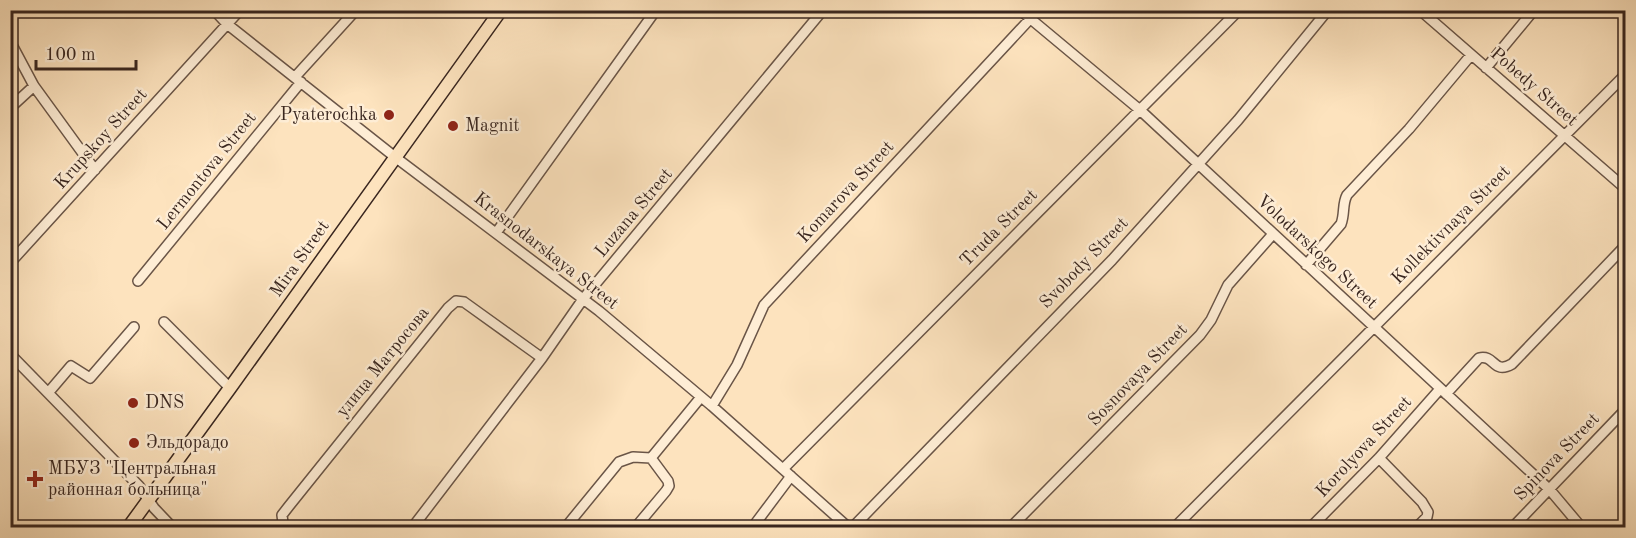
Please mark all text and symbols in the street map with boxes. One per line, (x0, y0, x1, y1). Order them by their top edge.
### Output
scale bar (36, 33, 136, 71)
street label: Pobedy Street (1487, 44, 1581, 130)
text: 100 m (45, 46, 96, 64)
street label: Krupskoy Street (51, 85, 151, 193)
place label: Pyaterochka (280, 106, 377, 124)
marker: Pyaterochka (382, 108, 396, 122)
street label: Lermontova Street (154, 109, 260, 233)
place label: Magnit (465, 117, 520, 135)
marker: Magnit (446, 119, 460, 133)
street label: Komarova Street (794, 138, 898, 246)
street label: Kollektivnaya Street (1388, 162, 1514, 288)
street label: Luzana Street (592, 165, 676, 261)
street label: Truda Street (957, 186, 1041, 270)
street label: Krasnodarskaya Street (470, 189, 622, 313)
street label: Volodarskogo Street (1253, 192, 1381, 312)
street label: Svobody Street (1036, 214, 1132, 312)
street label: Mira Street (267, 217, 333, 301)
street label: улица Матросова (333, 303, 433, 421)
street label: Sosnovaya Street (1085, 321, 1191, 429)
street label: Korolyova Street (1313, 393, 1415, 501)
place label: DNS (145, 394, 184, 412)
marker: DNS (126, 396, 140, 410)
street label: Spinova Street (1511, 410, 1603, 504)
place label: Эльдорадо (146, 434, 229, 452)
marker: Эльдорадо (127, 436, 141, 450)
place label: МБУЗ "Центральная районная больница" (48, 460, 216, 499)
marker: МБУЗ "Центральная районная больница" (26, 470, 44, 488)

